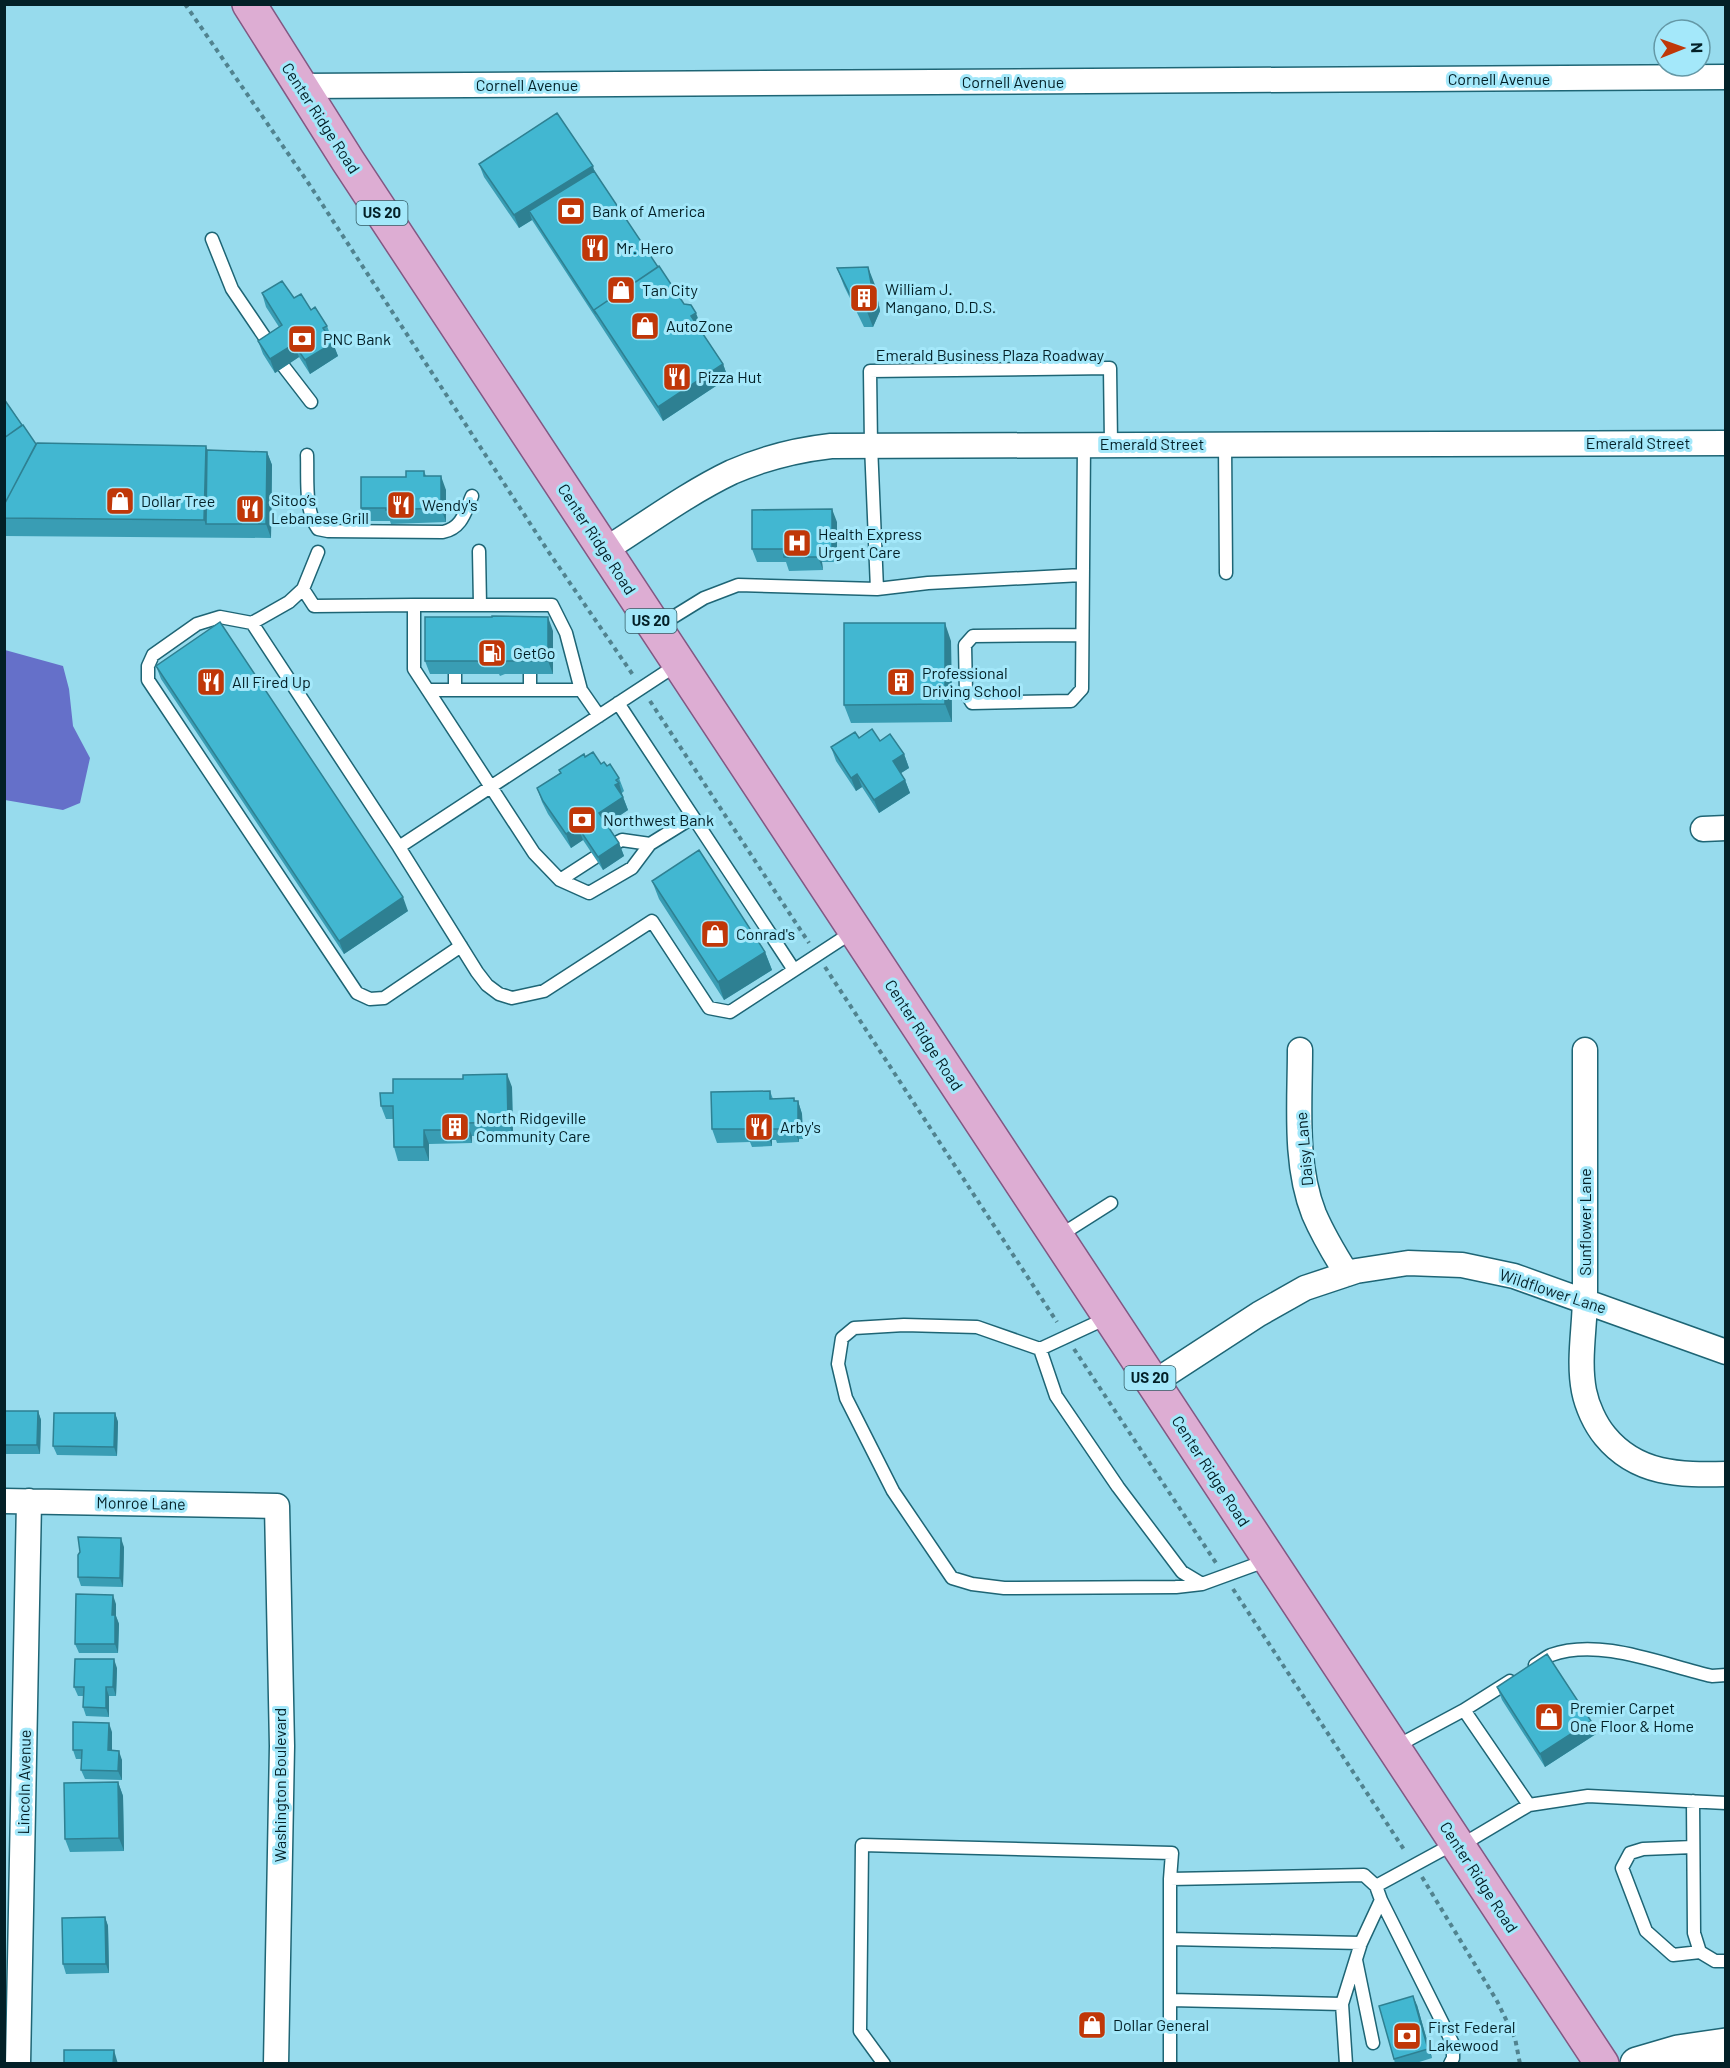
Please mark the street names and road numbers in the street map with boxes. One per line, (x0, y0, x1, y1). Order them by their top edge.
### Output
street label: Center Ridge Road (279, 59, 364, 177)
street label: Cornell Avenue (1448, 69, 1550, 88)
street label: Cornell Avenue (962, 72, 1064, 91)
street label: Cornell Avenue (476, 75, 578, 94)
road number: US 20 (356, 201, 407, 225)
street label: Emerald Business Plaza Roadway (876, 345, 1105, 364)
street label: Emerald Street (1586, 433, 1690, 452)
street label: Emerald Street (1100, 434, 1204, 453)
street label: Center Ridge Road (555, 480, 640, 598)
road number: US 20 (626, 609, 676, 633)
street label: Center Ridge Road (882, 976, 967, 1094)
street label: Daisy Lane (1291, 1111, 1316, 1187)
street label: Sunflower Lane (1575, 1168, 1594, 1276)
street label: Wildflower Lane (1497, 1264, 1609, 1317)
road number: US 20 (1124, 1366, 1176, 1390)
street label: Center Ridge Road (1169, 1412, 1254, 1530)
street label: Monroe Lane (96, 1492, 186, 1513)
street label: Washington Boulevard (270, 1708, 289, 1862)
street label: Lincoln Avenue (13, 1729, 34, 1835)
street label: Center Ridge Road (1437, 1818, 1522, 1936)

